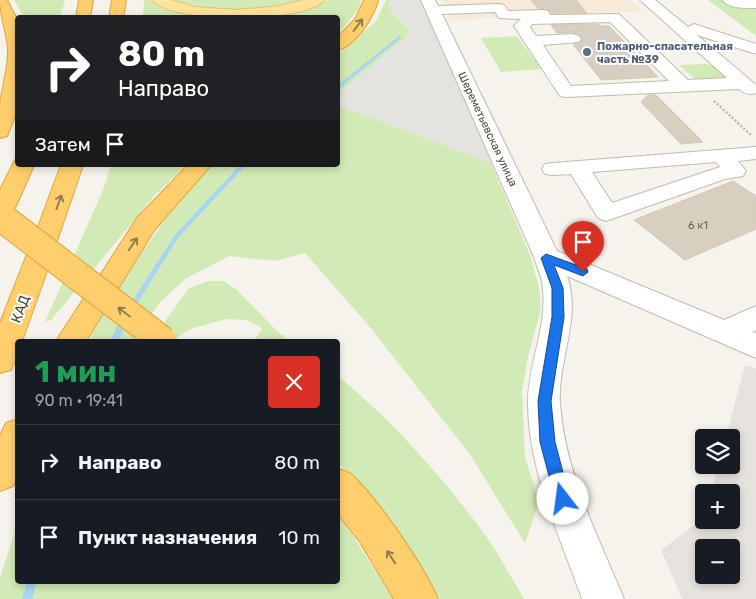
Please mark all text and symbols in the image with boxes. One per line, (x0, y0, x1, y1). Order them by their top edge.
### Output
one-way arrow (352, 19, 363, 32)
text: 80 m (118, 33, 205, 75)
icon: right (35, 35, 100, 100)
place label: Пожарно-спасательная часть №39 (597, 40, 733, 66)
marker: Пожарно-спасательная часть №39 (581, 46, 593, 58)
street label: Шереметьевская улица (455, 70, 520, 189)
text: Направо (118, 75, 209, 102)
icon: arrive (101, 130, 129, 158)
text: Затем (35, 133, 91, 156)
one-way arrow (55, 194, 64, 210)
house number: 6 к1 (688, 219, 708, 232)
pin (562, 221, 604, 272)
icon: arrive (569, 228, 597, 256)
one-way arrow (128, 237, 138, 251)
street label: КАД (8, 293, 33, 325)
one-way arrow (118, 306, 131, 317)
text: 1 мин (35, 354, 116, 390)
button: close (268, 356, 320, 408)
text: 90 m · 19:41 (35, 391, 123, 410)
map controls (695, 429, 740, 584)
button: layers (695, 429, 740, 474)
icon: right (35, 448, 63, 476)
text: Направо (78, 451, 162, 474)
text: 80 m (274, 451, 320, 474)
position arrow (536, 472, 588, 524)
button: + (695, 484, 740, 529)
icon: arrive (35, 523, 63, 551)
text: Пункт назначения (78, 526, 257, 549)
text: 10 m (278, 526, 320, 549)
button: − (695, 539, 740, 584)
one-way arrow (386, 551, 396, 565)

